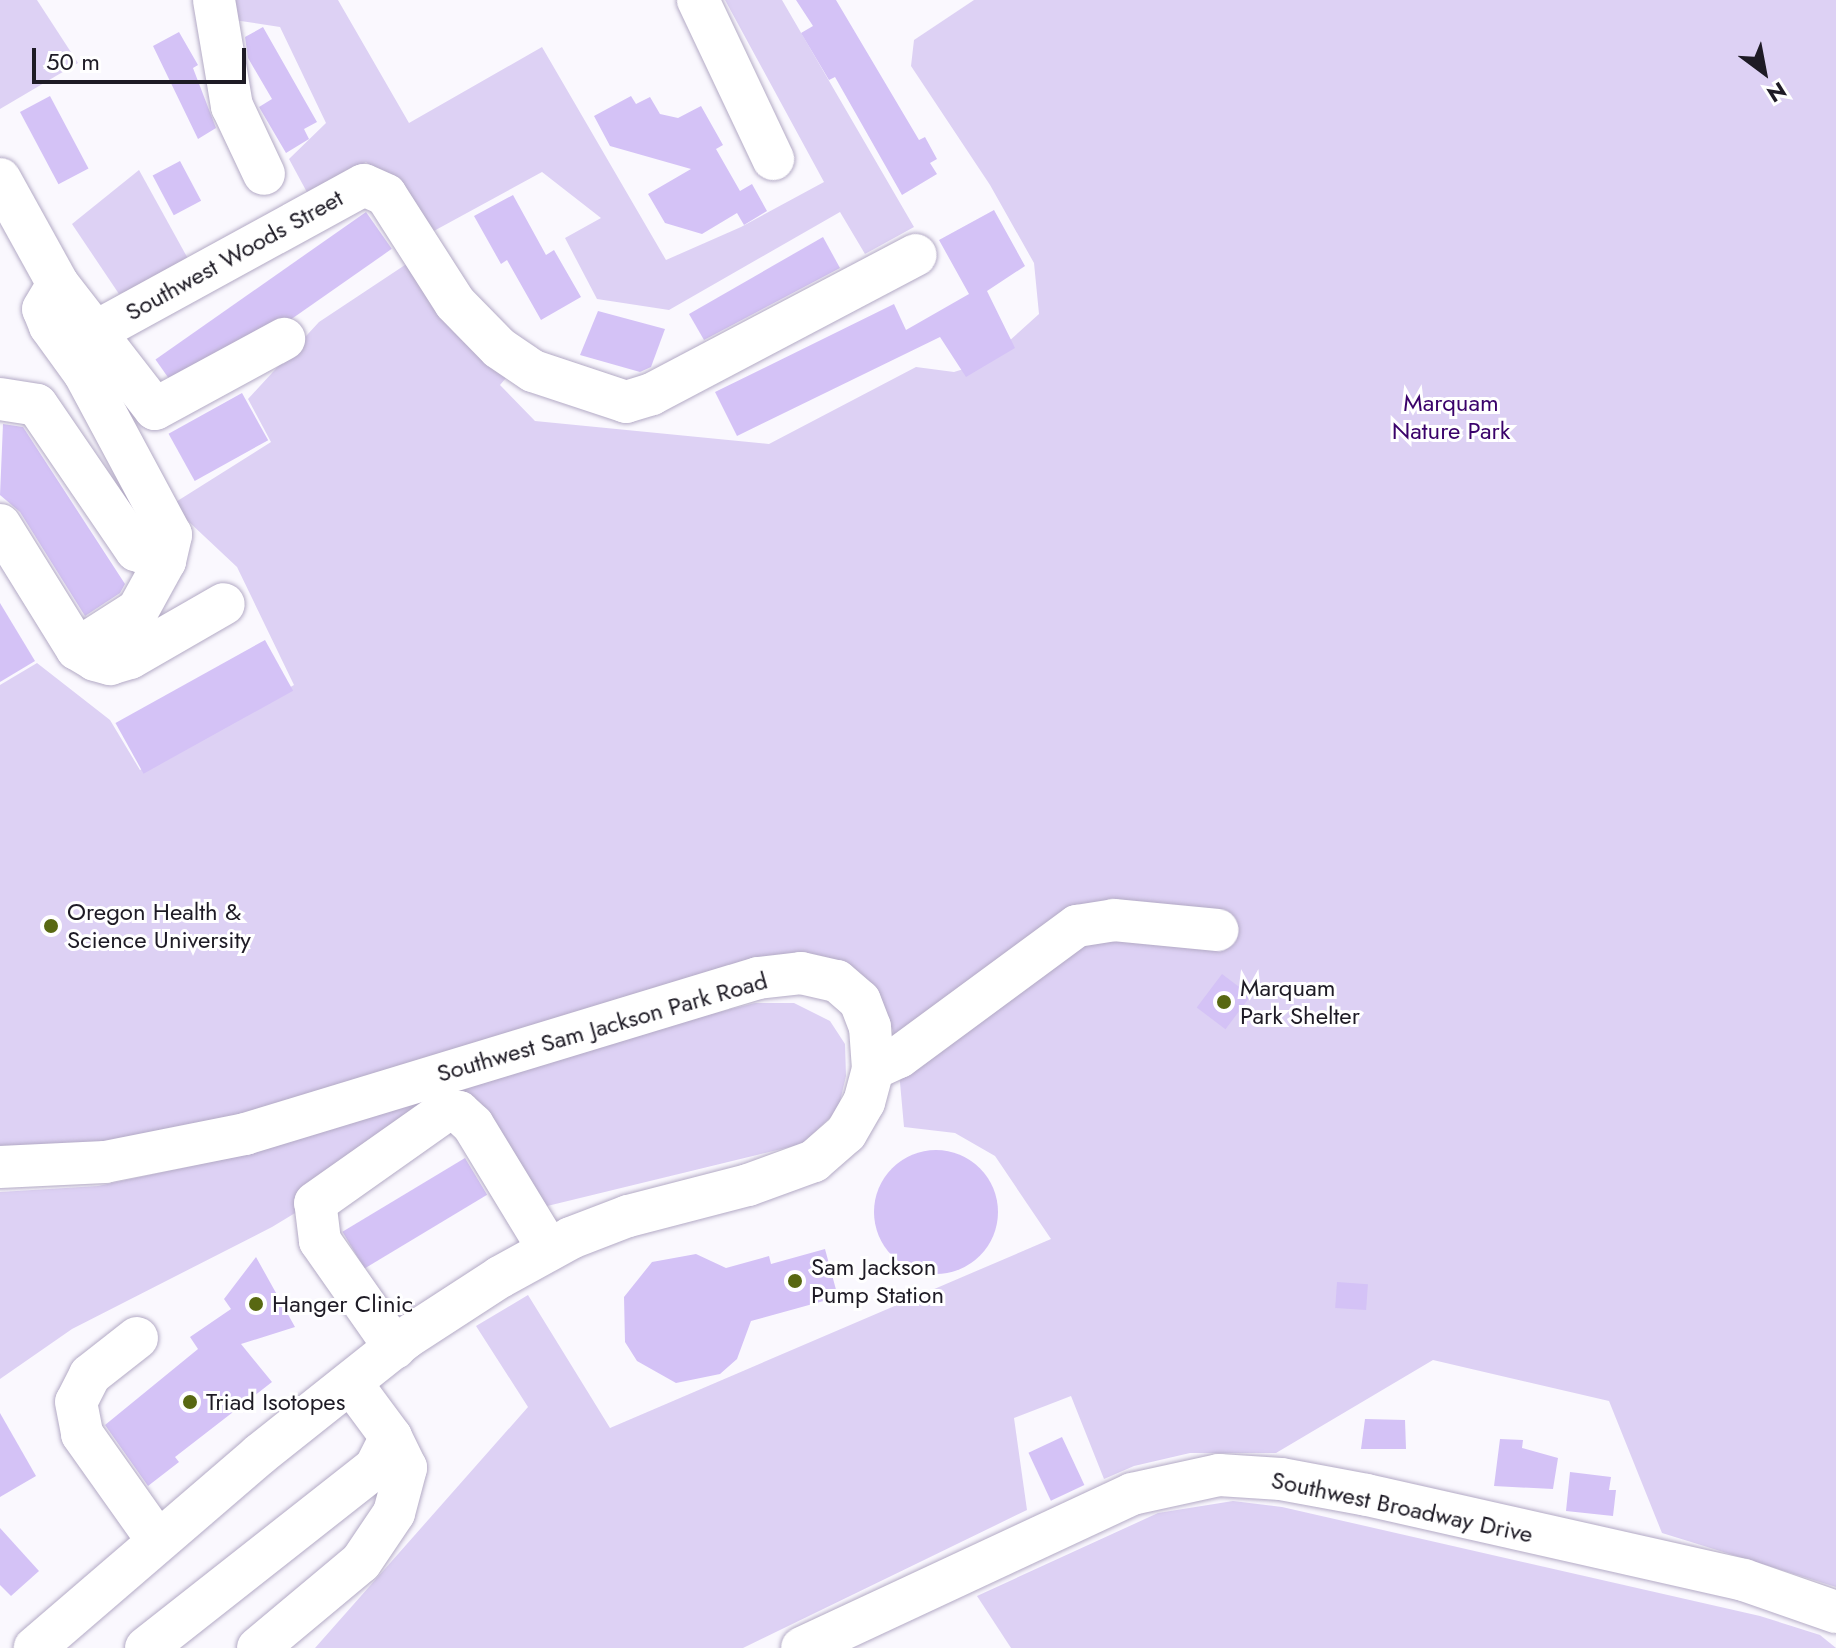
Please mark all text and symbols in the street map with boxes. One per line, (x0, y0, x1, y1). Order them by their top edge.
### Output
scale bar (36, 32, 250, 82)
north arrow (1724, 32, 1804, 112)
text: 50 m (46, 44, 100, 79)
text: N (1761, 74, 1793, 111)
street label: Southwest Woods Street (120, 183, 348, 327)
park label: Marquam Nature Park (1392, 389, 1510, 445)
place label: Oregon Health & Science University (67, 898, 251, 954)
marker: Oregon Health & Science University (42, 917, 60, 935)
street label: Southwest Sam Jackson Park Road (434, 966, 770, 1088)
place label: Marquam Park Shelter (1240, 974, 1360, 1030)
marker: Marquam Park Shelter (1215, 993, 1233, 1011)
place label: Sam Jackson Pump Station (811, 1253, 944, 1309)
marker: Sam Jackson Pump Station (786, 1272, 804, 1290)
place label: Hanger Clinic (272, 1290, 413, 1318)
marker: Hanger Clinic (247, 1295, 265, 1313)
place label: Triad Isotopes (206, 1388, 345, 1416)
marker: Triad Isotopes (181, 1393, 199, 1411)
street label: Southwest Broadway Drive (1269, 1465, 1535, 1549)

